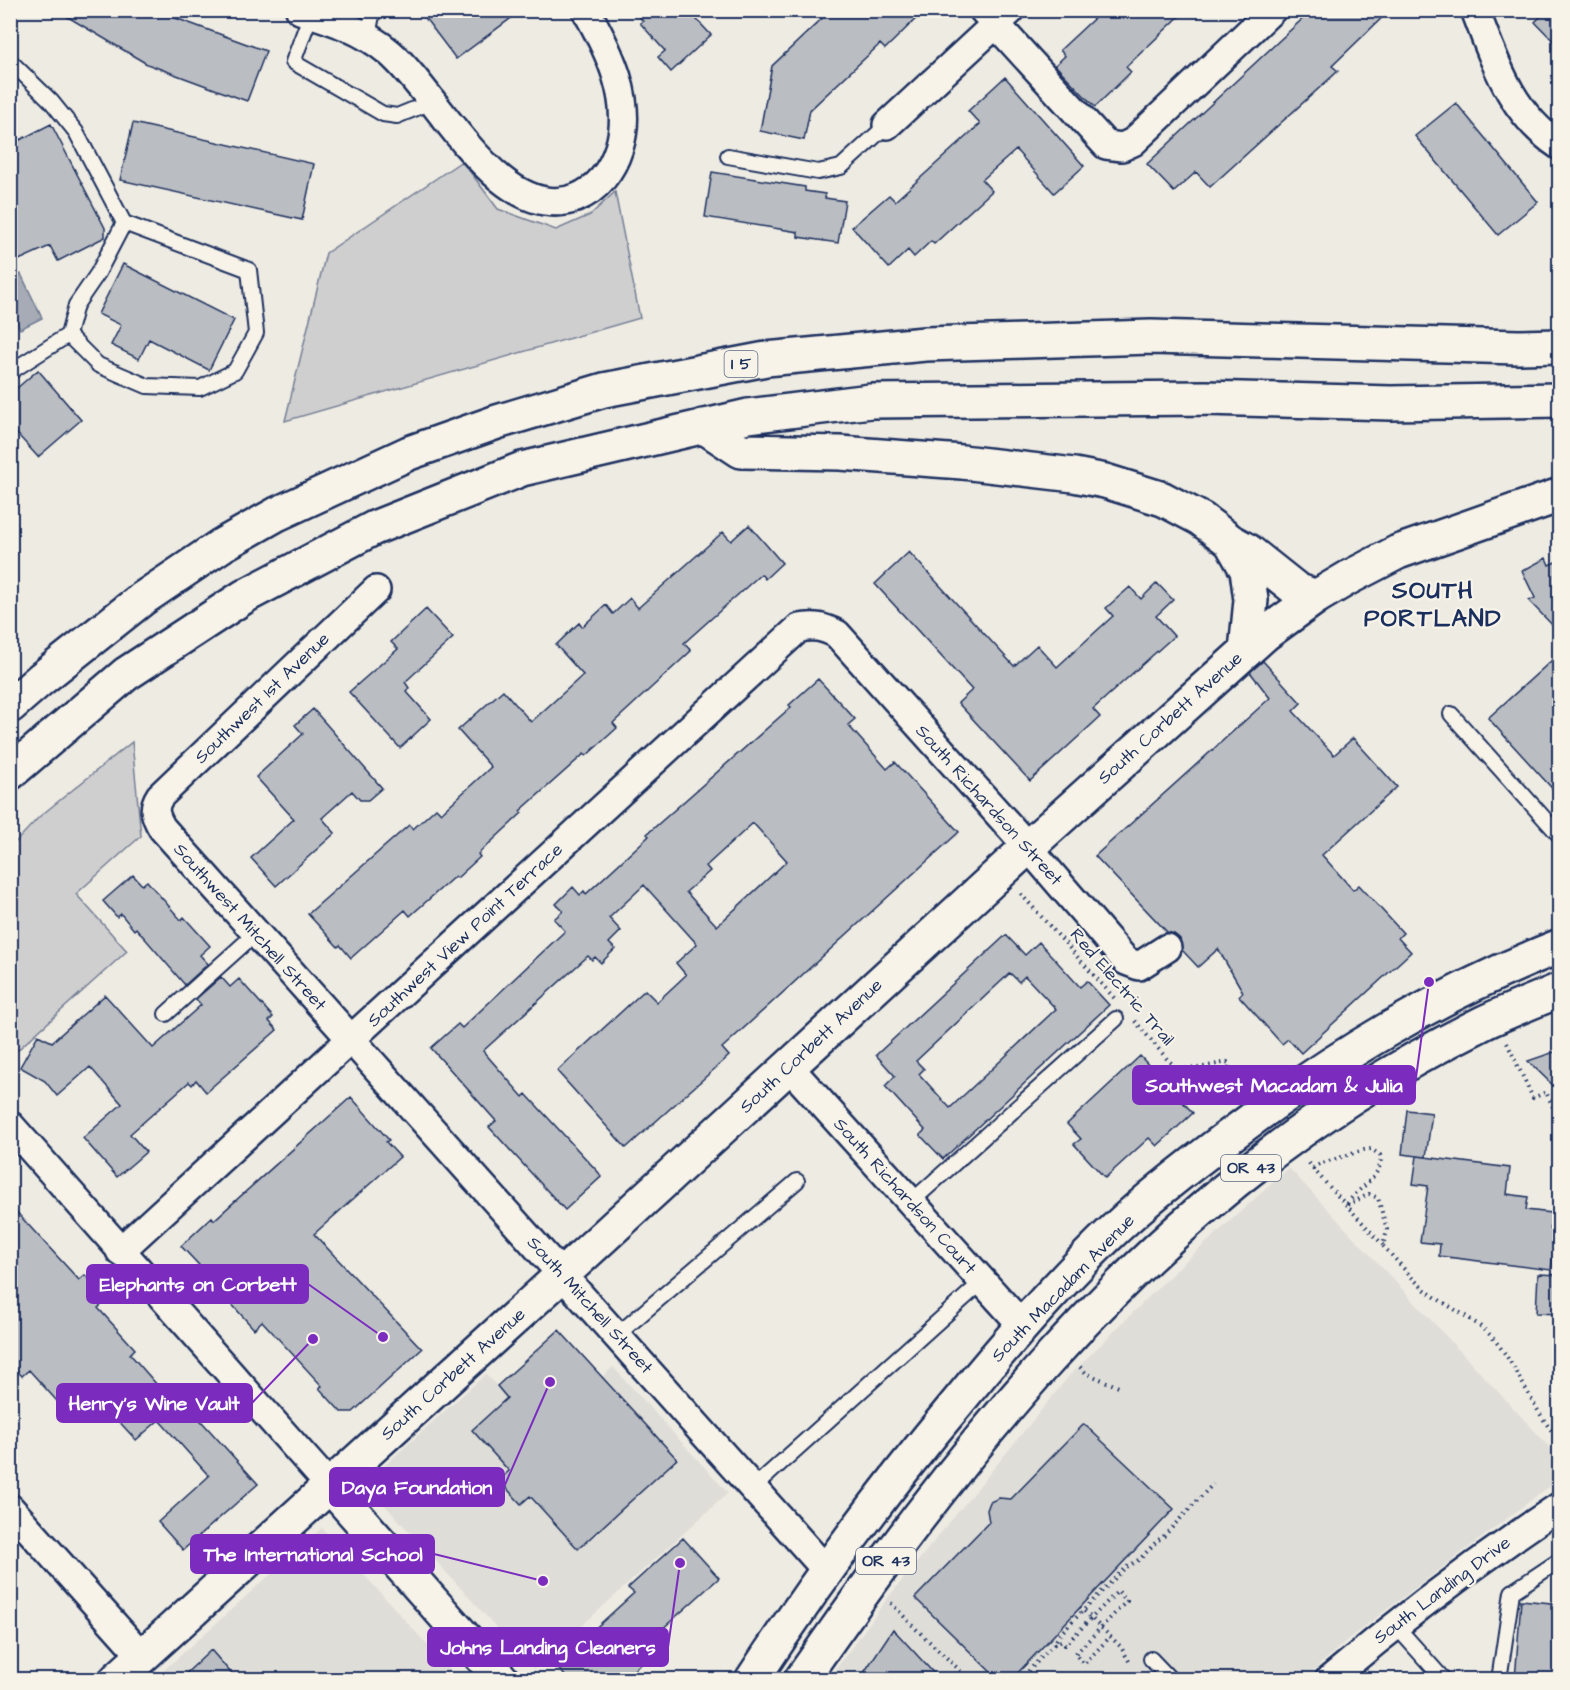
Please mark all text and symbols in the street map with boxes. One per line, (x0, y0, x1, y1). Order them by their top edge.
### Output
road number: I 5 (724, 351, 758, 377)
district label: SOUTH PORTLAND (1364, 574, 1502, 636)
street label: Southwest 1st Avenue (189, 627, 335, 769)
street label: South Corbett Avenue (1092, 646, 1248, 790)
street label: South Richardson Street (910, 719, 1069, 892)
street label: Southwest View Point Terrace (362, 837, 569, 1033)
street label: Southwest Mitchell Street (168, 838, 333, 1017)
street label: Red Electric Trail (1064, 923, 1180, 1051)
street label: South Corbett Avenue (734, 973, 888, 1119)
callout: Southwest Macadam & Julia (1133, 1066, 1415, 1104)
text: Southwest Macadam & Julia (1144, 1072, 1404, 1100)
street label: South Richardson Court (828, 1112, 983, 1280)
road number: OR 43 (1221, 1155, 1281, 1181)
street label: South Macadam Avenue (986, 1208, 1141, 1368)
street label: South Mitchell Street (521, 1231, 659, 1380)
callout: Elephants on Corbett (87, 1265, 308, 1303)
text: Elephants on Corbett (99, 1271, 297, 1299)
street label: South Corbett Avenue (375, 1302, 531, 1446)
callout: Henry's Wine Vault (57, 1384, 252, 1422)
text: Henry's Wine Vault (69, 1390, 240, 1419)
callout: Daya Foundation (330, 1468, 504, 1506)
text: Daya Foundation (342, 1474, 492, 1503)
street label: South Landing Drive (1368, 1530, 1516, 1651)
callout: The International School (191, 1535, 434, 1573)
text: The International School (202, 1541, 423, 1569)
road number: OR 43 (856, 1548, 916, 1574)
callout: Johns Landing Cleaners (428, 1628, 668, 1666)
text: Johns Landing Cleaners (439, 1634, 656, 1663)

